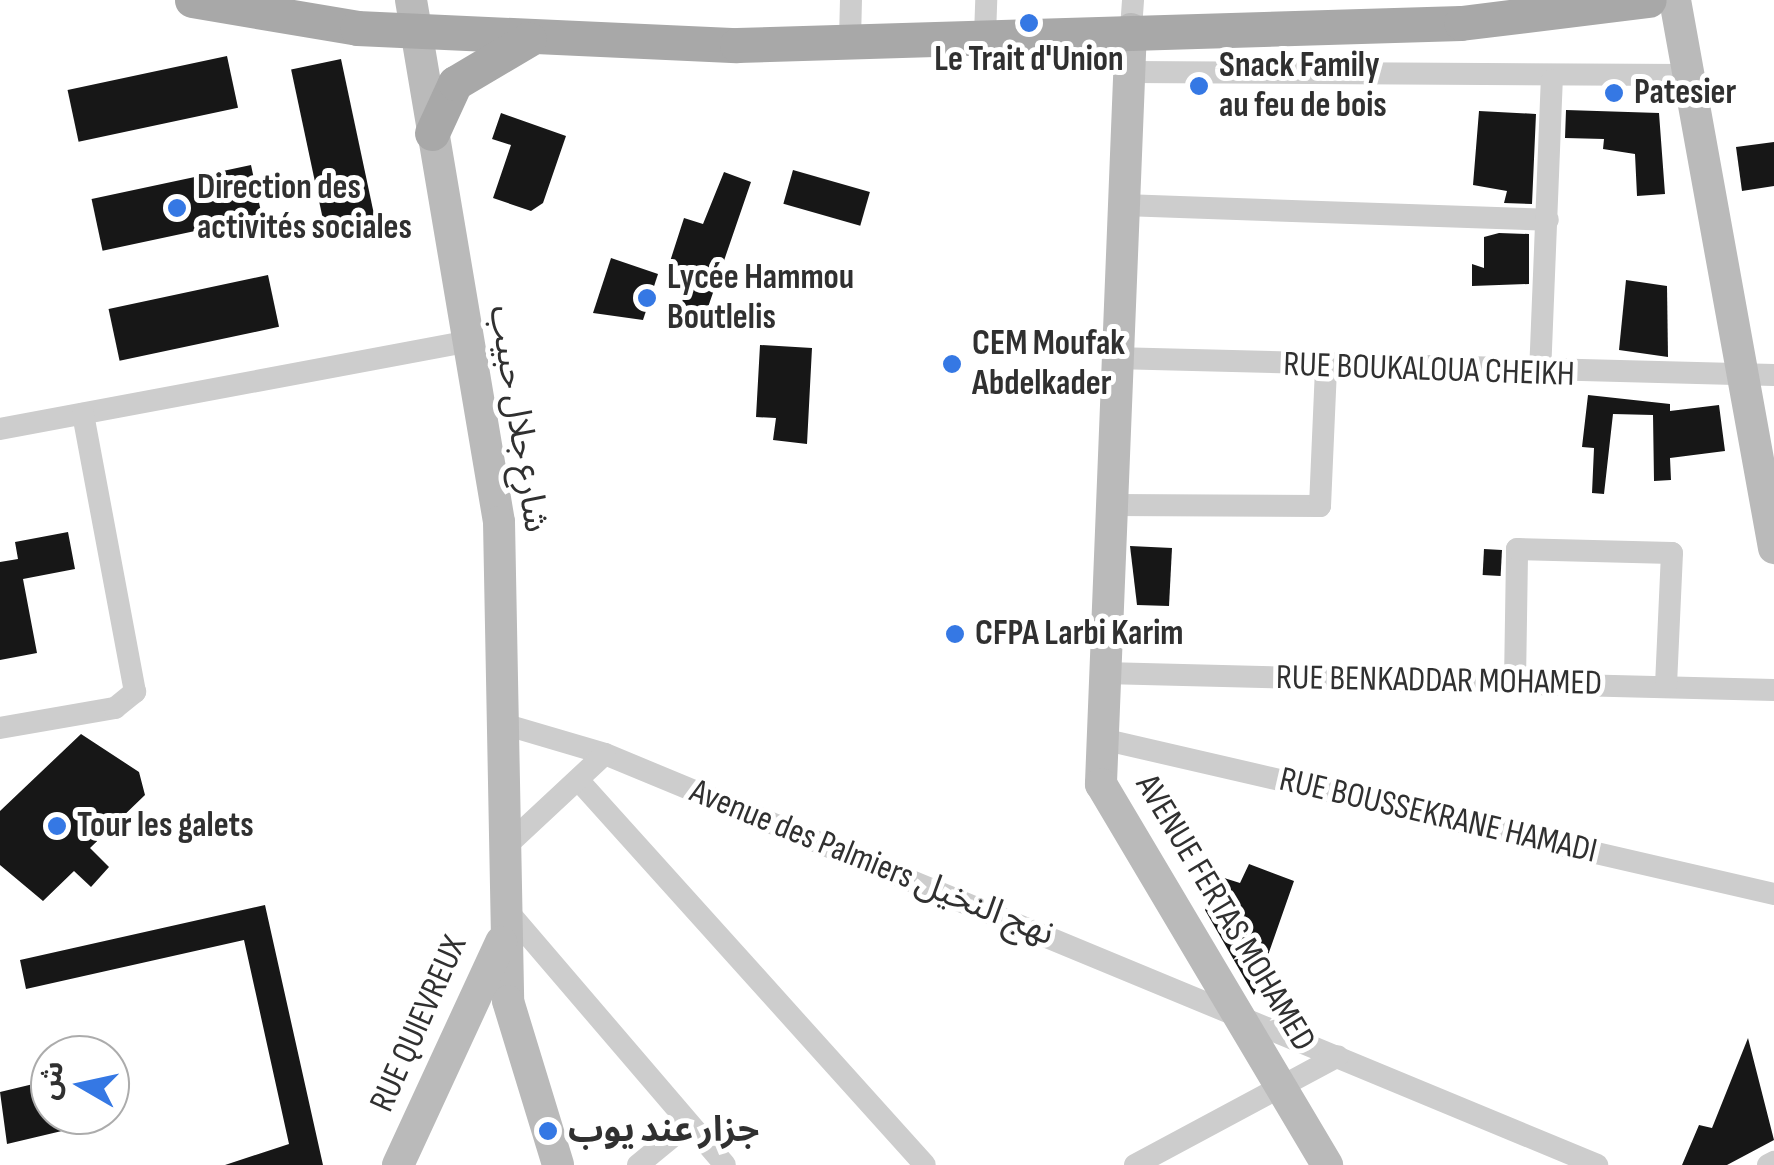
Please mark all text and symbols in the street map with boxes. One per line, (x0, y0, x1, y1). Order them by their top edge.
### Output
marker: Le Trait d'Union (1018, 12, 1040, 34)
place label: Le Trait d'Union (934, 39, 1124, 81)
place label: Snack Family au feu de bois (1219, 45, 1387, 127)
place label: Patesier (1634, 72, 1736, 114)
marker: Snack Family au feu de bois (1188, 75, 1210, 97)
marker: Patesier (1603, 82, 1625, 104)
place label: Direction des activités sociales (197, 167, 412, 249)
marker: Direction des activités sociales (166, 197, 188, 219)
place label: Lycée Hammou Boutlelis (667, 257, 854, 339)
marker: Lycée Hammou Boutlelis (636, 287, 658, 309)
street label: شارع جلال حبيب (479, 303, 557, 535)
place label: CEM Moufak Abdelkader (972, 323, 1125, 405)
street label: RUE BOUKALOUA CHEIKH (1283, 344, 1575, 396)
marker: CEM Moufak Abdelkader (941, 353, 963, 375)
place label: CFPA Larbi Karim (975, 613, 1184, 655)
marker: CFPA Larbi Karim (944, 623, 966, 645)
street label: RUE BENKADDAR MOHAMED (1276, 657, 1602, 705)
street label: RUE BOUSSEKRANE HAMADI (1275, 759, 1601, 873)
street label: AVENUE FERTAS MOHAMED (1126, 767, 1324, 1059)
street label: Avenue des Palmiers نهج النخيل (684, 771, 1060, 955)
place label: Tour les galets (77, 805, 254, 847)
marker: Tour les galets (46, 815, 68, 837)
street label: RUE QUIEVREUX (362, 930, 476, 1118)
north arrow (30, 1035, 130, 1135)
text: ش (33, 1059, 71, 1102)
place label: جزار عند يوب (568, 1110, 759, 1152)
marker: جزار عند يوب (537, 1120, 559, 1142)

